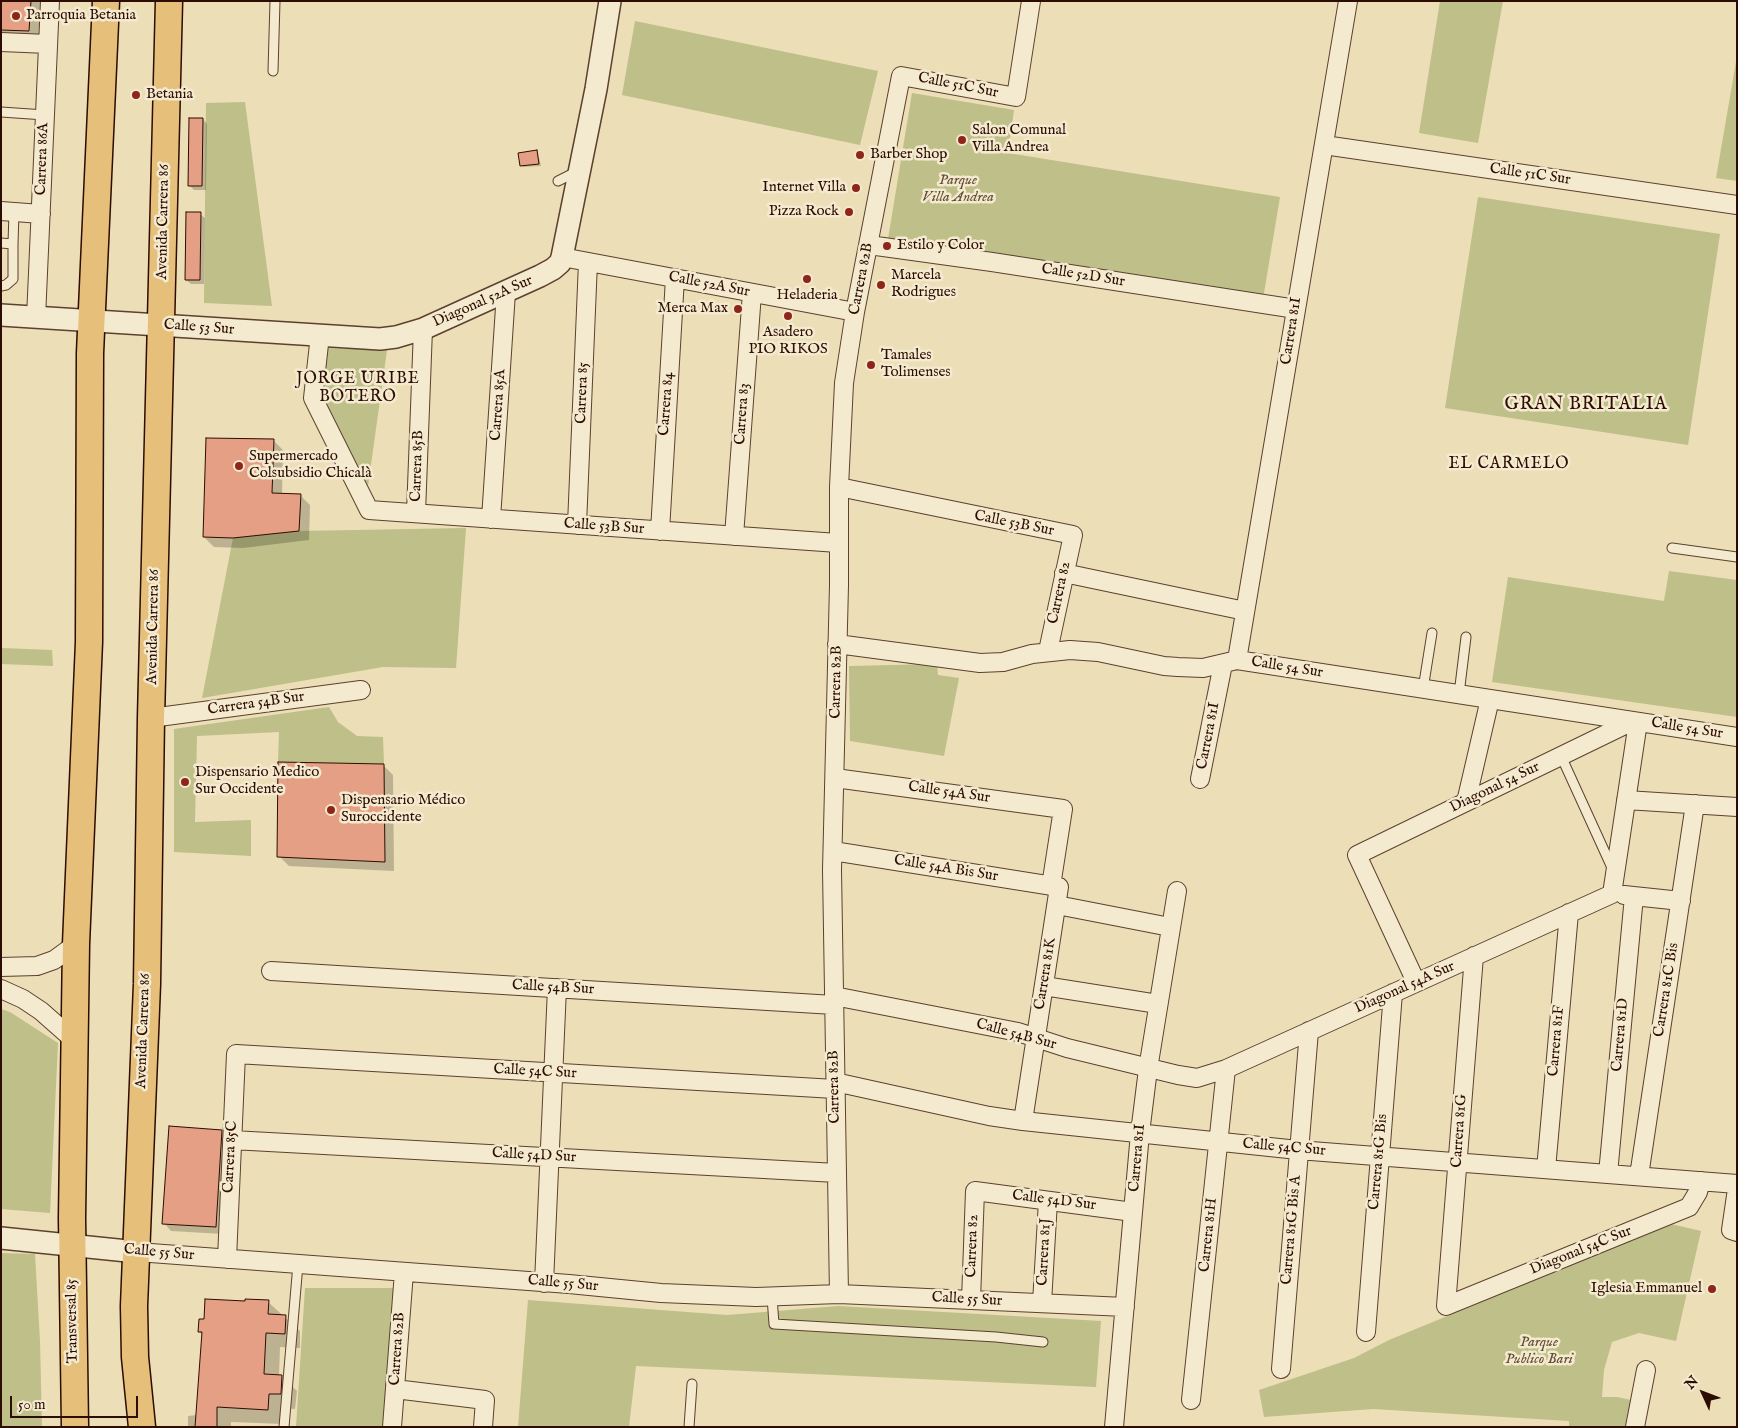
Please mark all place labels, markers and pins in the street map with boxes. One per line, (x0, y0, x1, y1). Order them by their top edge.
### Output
place label: Parroquia Betania (26, 7, 136, 25)
marker: Parroquia Betania (10, 10, 22, 22)
place label: Betania (146, 86, 193, 104)
marker: Betania (130, 89, 142, 101)
place label: Salon Comunal Villa Andrea (972, 122, 1066, 157)
marker: Salon Comunal Villa Andrea (956, 134, 968, 146)
place label: Barber Shop (870, 146, 947, 164)
marker: Barber Shop (854, 149, 866, 161)
place label: Internet Villa (762, 179, 846, 197)
marker: Internet Villa (850, 182, 862, 194)
place label: Pizza Rock (769, 203, 839, 221)
marker: Pizza Rock (843, 206, 855, 218)
place label: Estilo y Color (897, 237, 984, 255)
marker: Estilo y Color (881, 240, 893, 252)
place label: Marcela Rodrigues (891, 267, 956, 302)
marker: Heladeria (801, 273, 813, 285)
marker: Marcela Rodrigues (875, 279, 887, 291)
place label: Heladeria (776, 287, 838, 305)
place label: Merca Max (658, 300, 728, 318)
marker: Merca Max (732, 303, 744, 315)
marker: Asadero PIO RIKOS (782, 310, 794, 322)
place label: Asadero PIO RIKOS (748, 324, 828, 359)
place label: Tamales Tolimenses (881, 347, 951, 382)
marker: Tamales Tolimenses (865, 359, 877, 371)
place label: Supermercado Colsubsidio Chicalà (249, 448, 372, 483)
marker: Supermercado Colsubsidio Chicalà (233, 460, 245, 472)
place label: Dispensario Medico Sur Occidente (195, 764, 319, 799)
marker: Dispensario Medico Sur Occidente (179, 776, 191, 788)
place label: Dispensario Médico Suroccidente (341, 792, 465, 827)
marker: Dispensario Médico Suroccidente (325, 804, 337, 816)
place label: Iglesia Emmanuel (1591, 1280, 1702, 1298)
marker: Iglesia Emmanuel (1706, 1283, 1718, 1295)

